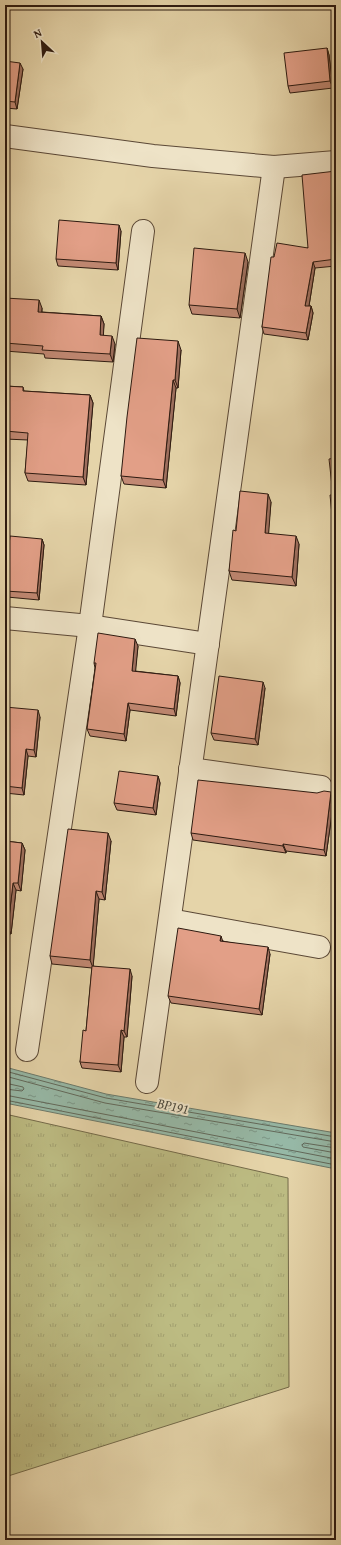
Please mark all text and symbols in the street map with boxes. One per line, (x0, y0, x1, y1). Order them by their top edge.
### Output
north arrow (22, 22, 62, 62)
text: N (31, 24, 45, 42)
water label: BP191 (155, 1093, 191, 1119)

